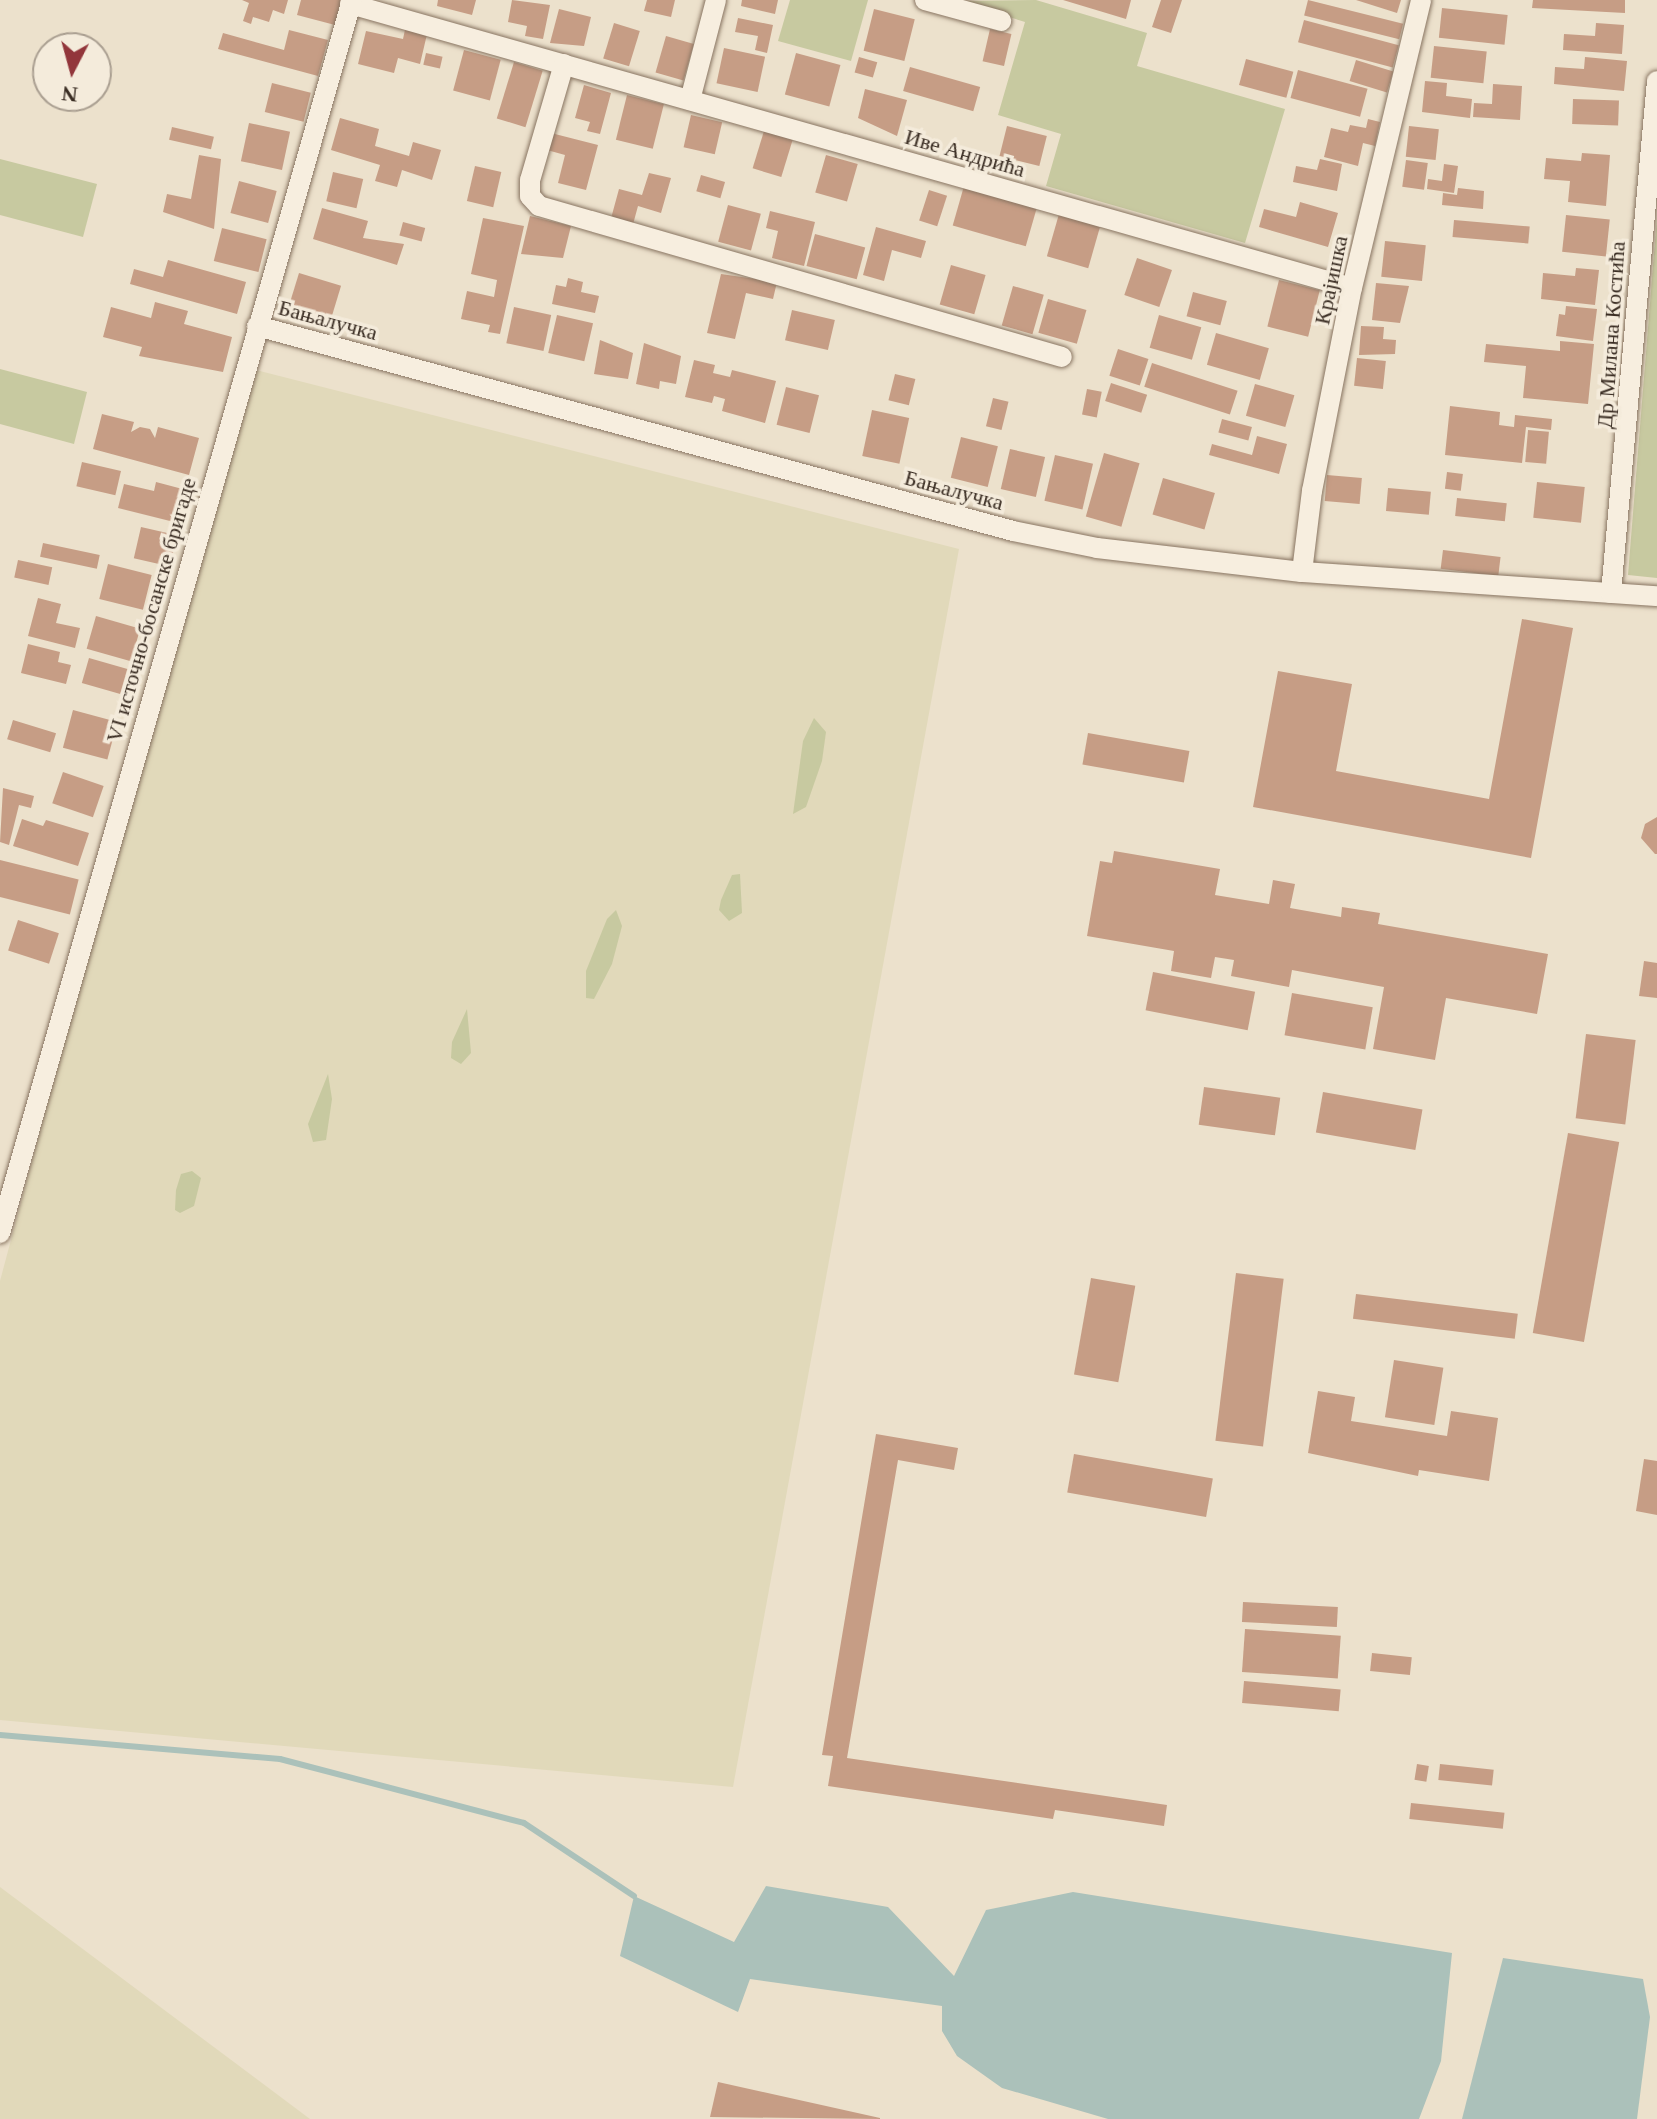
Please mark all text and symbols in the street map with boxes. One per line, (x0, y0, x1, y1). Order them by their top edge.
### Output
north arrow (32, 32, 112, 112)
text: N (60, 81, 79, 108)
street label: Иве Андрића (902, 123, 1028, 183)
street label: Крајишка (1309, 233, 1353, 327)
street label: Др Милана Костића (1591, 240, 1631, 430)
street label: Бањалучка (276, 294, 380, 346)
street label: Бањалучка (902, 464, 1006, 516)
street label: VI источно-босанске бригаде (100, 474, 202, 746)

